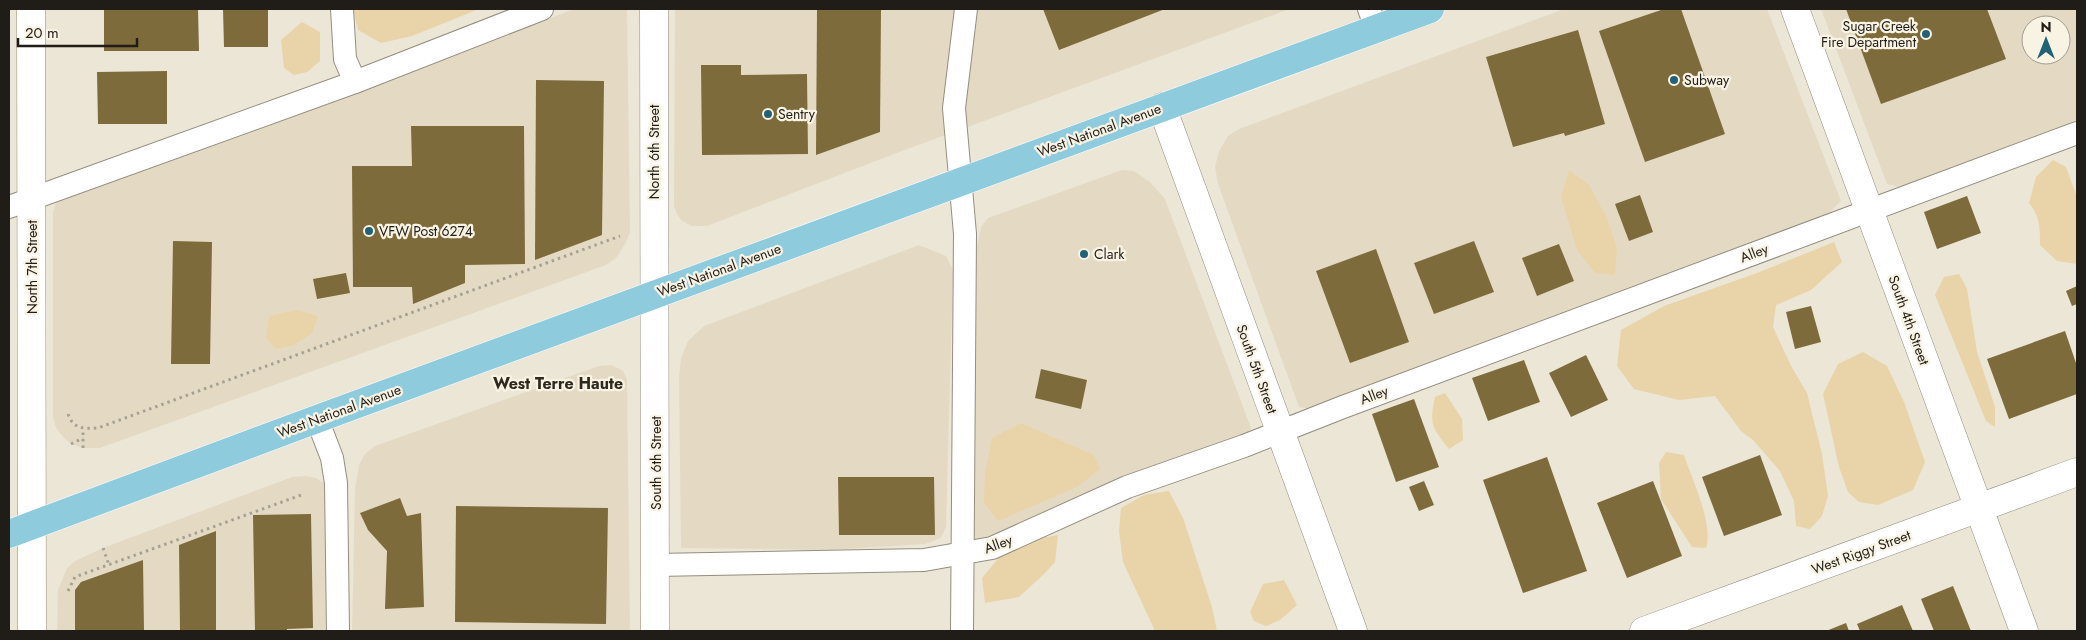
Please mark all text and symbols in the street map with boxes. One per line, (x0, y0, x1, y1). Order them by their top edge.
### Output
scale bar (18, 15, 136, 47)
north arrow (2021, 15, 2071, 65)
place label: Sugar Creek Fire Department (1821, 16, 1917, 52)
text: N (2040, 17, 2052, 37)
text: 20 m (25, 22, 59, 44)
marker: Sugar Creek Fire Department (1920, 28, 1932, 40)
place label: Subway (1684, 70, 1730, 90)
marker: Subway (1668, 74, 1680, 86)
street label: West National Avenue (1034, 98, 1164, 162)
street label: North 6th Street (644, 104, 664, 199)
place label: Sentry (778, 104, 816, 124)
marker: Sentry (762, 108, 774, 120)
street label: North 7th Street (22, 219, 42, 314)
place label: VFW Post 6274 (379, 221, 473, 241)
marker: VFW Post 6274 (363, 225, 375, 237)
street label: West National Avenue (654, 238, 784, 302)
street label: Alley (1737, 238, 1772, 268)
place label: Clark (1094, 244, 1125, 264)
marker: Clark (1078, 248, 1090, 260)
street label: South 4th Street (1884, 272, 1935, 368)
street label: South 5th Street (1232, 322, 1283, 417)
district label: West Terre Haute (493, 372, 623, 395)
street label: West National Avenue (274, 379, 404, 443)
street label: Alley (1357, 380, 1392, 410)
street label: South 6th Street (646, 415, 666, 510)
street label: West Riggy Street (1809, 525, 1914, 579)
street label: Alley (981, 529, 1016, 558)

